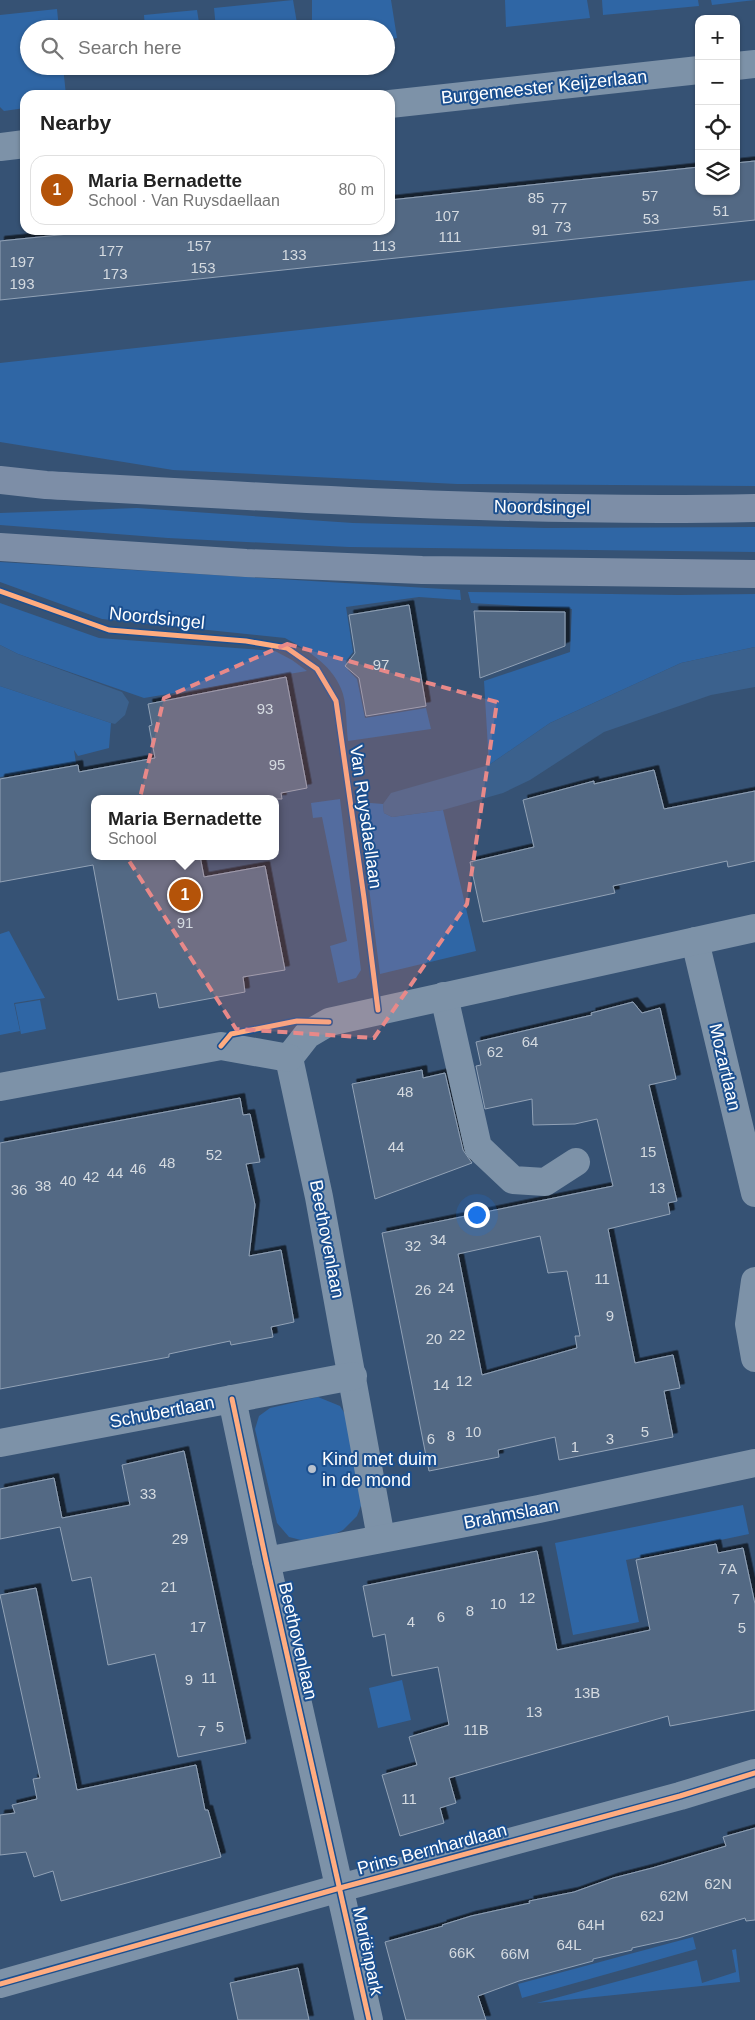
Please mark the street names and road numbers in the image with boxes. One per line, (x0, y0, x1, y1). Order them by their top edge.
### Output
street label: Burgemeester Keijzerlaan (440, 66, 648, 108)
street label: Noordsingel (494, 496, 590, 518)
street label: Noordsingel (108, 603, 206, 633)
street label: Van Ruysdaellaan (346, 744, 386, 890)
street label: Mozartlaan (705, 1021, 745, 1113)
street label: Beethovenlaan (306, 1178, 348, 1300)
street label: Schubertlaan (108, 1392, 216, 1432)
street label: Brahmslaan (462, 1495, 560, 1533)
street label: Beethovenlaan (275, 1580, 321, 1702)
street label: Prins Bernhardlaan (355, 1819, 509, 1879)
street label: Mariënpark (349, 1905, 387, 1998)

